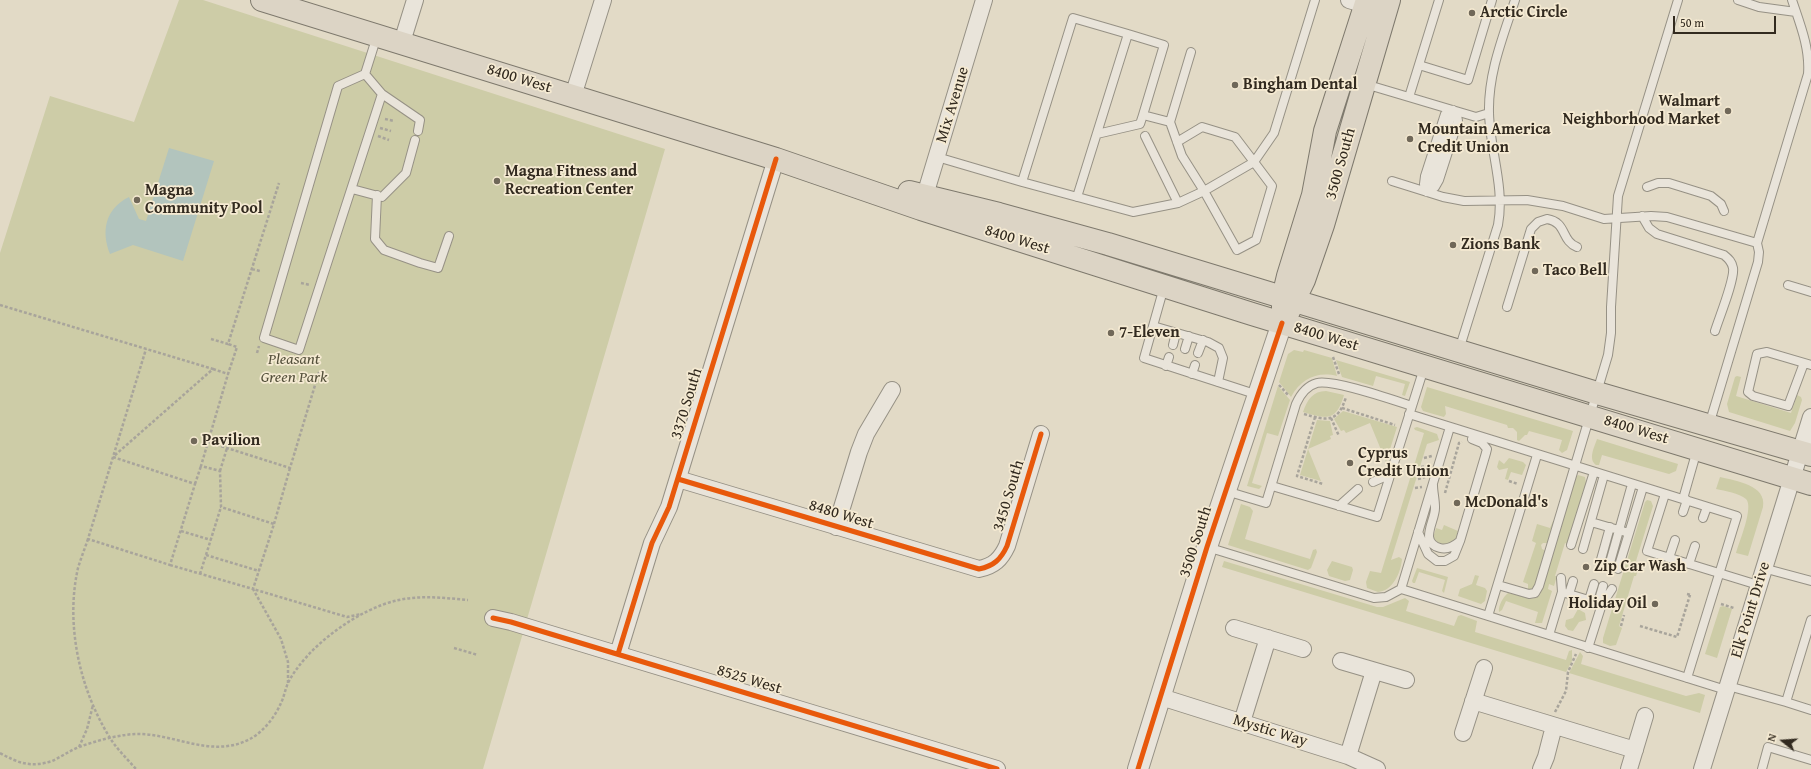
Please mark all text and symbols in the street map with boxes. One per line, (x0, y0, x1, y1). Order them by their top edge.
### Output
place label: Arctic Circle (1480, 3, 1568, 23)
marker: Arctic Circle (1467, 8, 1477, 18)
scale bar (1675, 8, 1778, 34)
text: 50 m (1680, 14, 1704, 31)
street label: 8400 West (484, 60, 554, 98)
street label: Mix Avenue (932, 65, 974, 145)
place label: Bingham Dental (1243, 75, 1358, 95)
marker: Bingham Dental (1230, 80, 1240, 90)
place label: Walmart Neighborhood Market (1563, 92, 1720, 130)
marker: Walmart Neighborhood Market (1723, 106, 1733, 116)
place label: Mountain America Credit Union (1418, 120, 1551, 158)
street label: 3500 South (1322, 126, 1360, 202)
marker: Mountain America Credit Union (1405, 134, 1415, 144)
place label: Magna Fitness and Recreation Center (505, 162, 637, 200)
marker: Magna Fitness and Recreation Center (492, 176, 502, 186)
place label: Magna Community Pool (145, 181, 263, 219)
marker: Magna Community Pool (132, 195, 142, 205)
street label: 8400 West (982, 221, 1052, 259)
place label: Zions Bank (1461, 235, 1540, 255)
marker: Zions Bank (1448, 240, 1458, 250)
place label: Taco Bell (1543, 261, 1607, 281)
marker: Taco Bell (1530, 266, 1540, 276)
street label: 8400 West (1291, 318, 1361, 356)
place label: 7-Eleven (1119, 323, 1180, 343)
marker: 7-Eleven (1106, 328, 1116, 338)
park label: Pleasant Green Park (261, 350, 327, 388)
street label: 3370 South (667, 366, 707, 442)
street label: 8400 West (1601, 411, 1671, 449)
place label: Pavilion (202, 431, 260, 451)
marker: Pavilion (189, 436, 199, 446)
place label: Cyprus Credit Union (1358, 444, 1449, 482)
street label: 3450 South (989, 458, 1029, 534)
marker: Cyprus Credit Union (1345, 458, 1355, 468)
place label: McDonald's (1465, 493, 1548, 513)
street label: 8480 West (806, 496, 876, 534)
marker: McDonald's (1452, 498, 1462, 508)
street label: 3500 South (1175, 504, 1217, 580)
place label: Zip Car Wash (1594, 557, 1686, 577)
street label: Elk Point Drive (1727, 560, 1775, 660)
marker: Zip Car Wash (1581, 562, 1591, 572)
place label: Holiday Oil (1568, 594, 1647, 614)
marker: Holiday Oil (1650, 599, 1660, 609)
street label: 8525 West (714, 661, 784, 699)
street label: Mystic Way (1231, 711, 1309, 751)
north arrow (1763, 721, 1803, 761)
text: N (1763, 732, 1780, 743)

